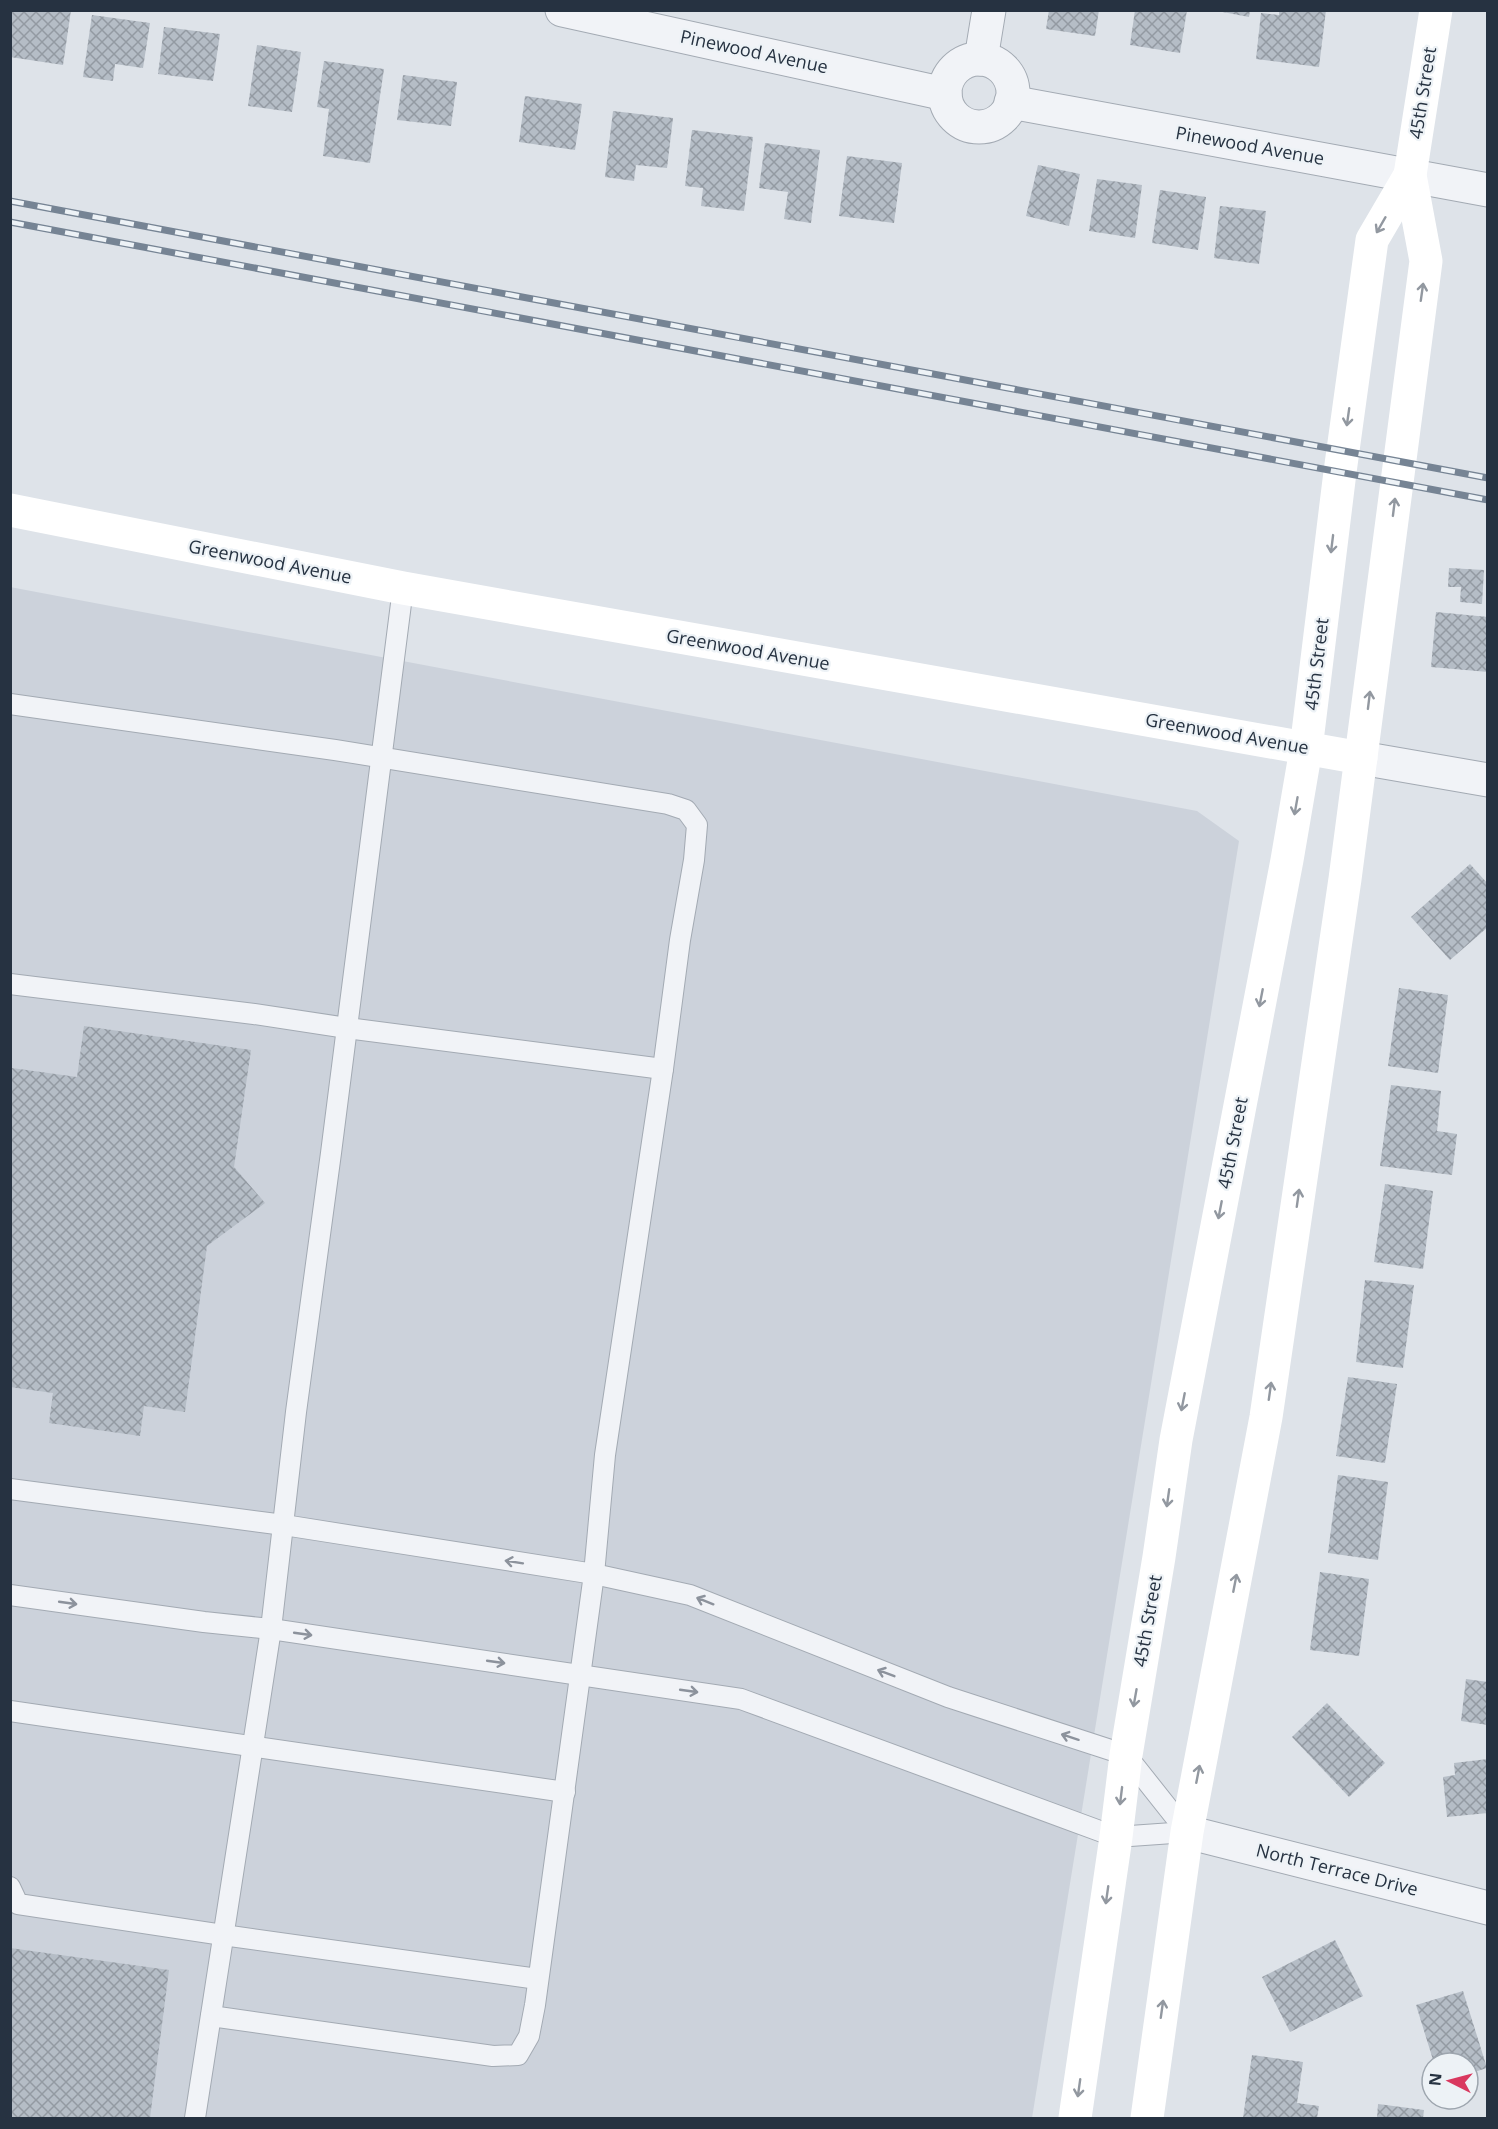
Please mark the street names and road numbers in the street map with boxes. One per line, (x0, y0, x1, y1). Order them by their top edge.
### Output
street label: Pinewood Avenue (678, 24, 830, 78)
street label: 45th Street (1403, 45, 1441, 141)
street label: Pinewood Avenue (1174, 120, 1326, 170)
street label: Greenwood Avenue (187, 533, 354, 589)
street label: 45th Street (1298, 616, 1334, 711)
street label: Greenwood Avenue (665, 623, 832, 675)
street label: Greenwood Avenue (1144, 707, 1311, 759)
street label: 45th Street (1211, 1095, 1253, 1191)
street label: 45th Street (1127, 1573, 1167, 1669)
street label: North Terrace Drive (1254, 1837, 1421, 1901)

